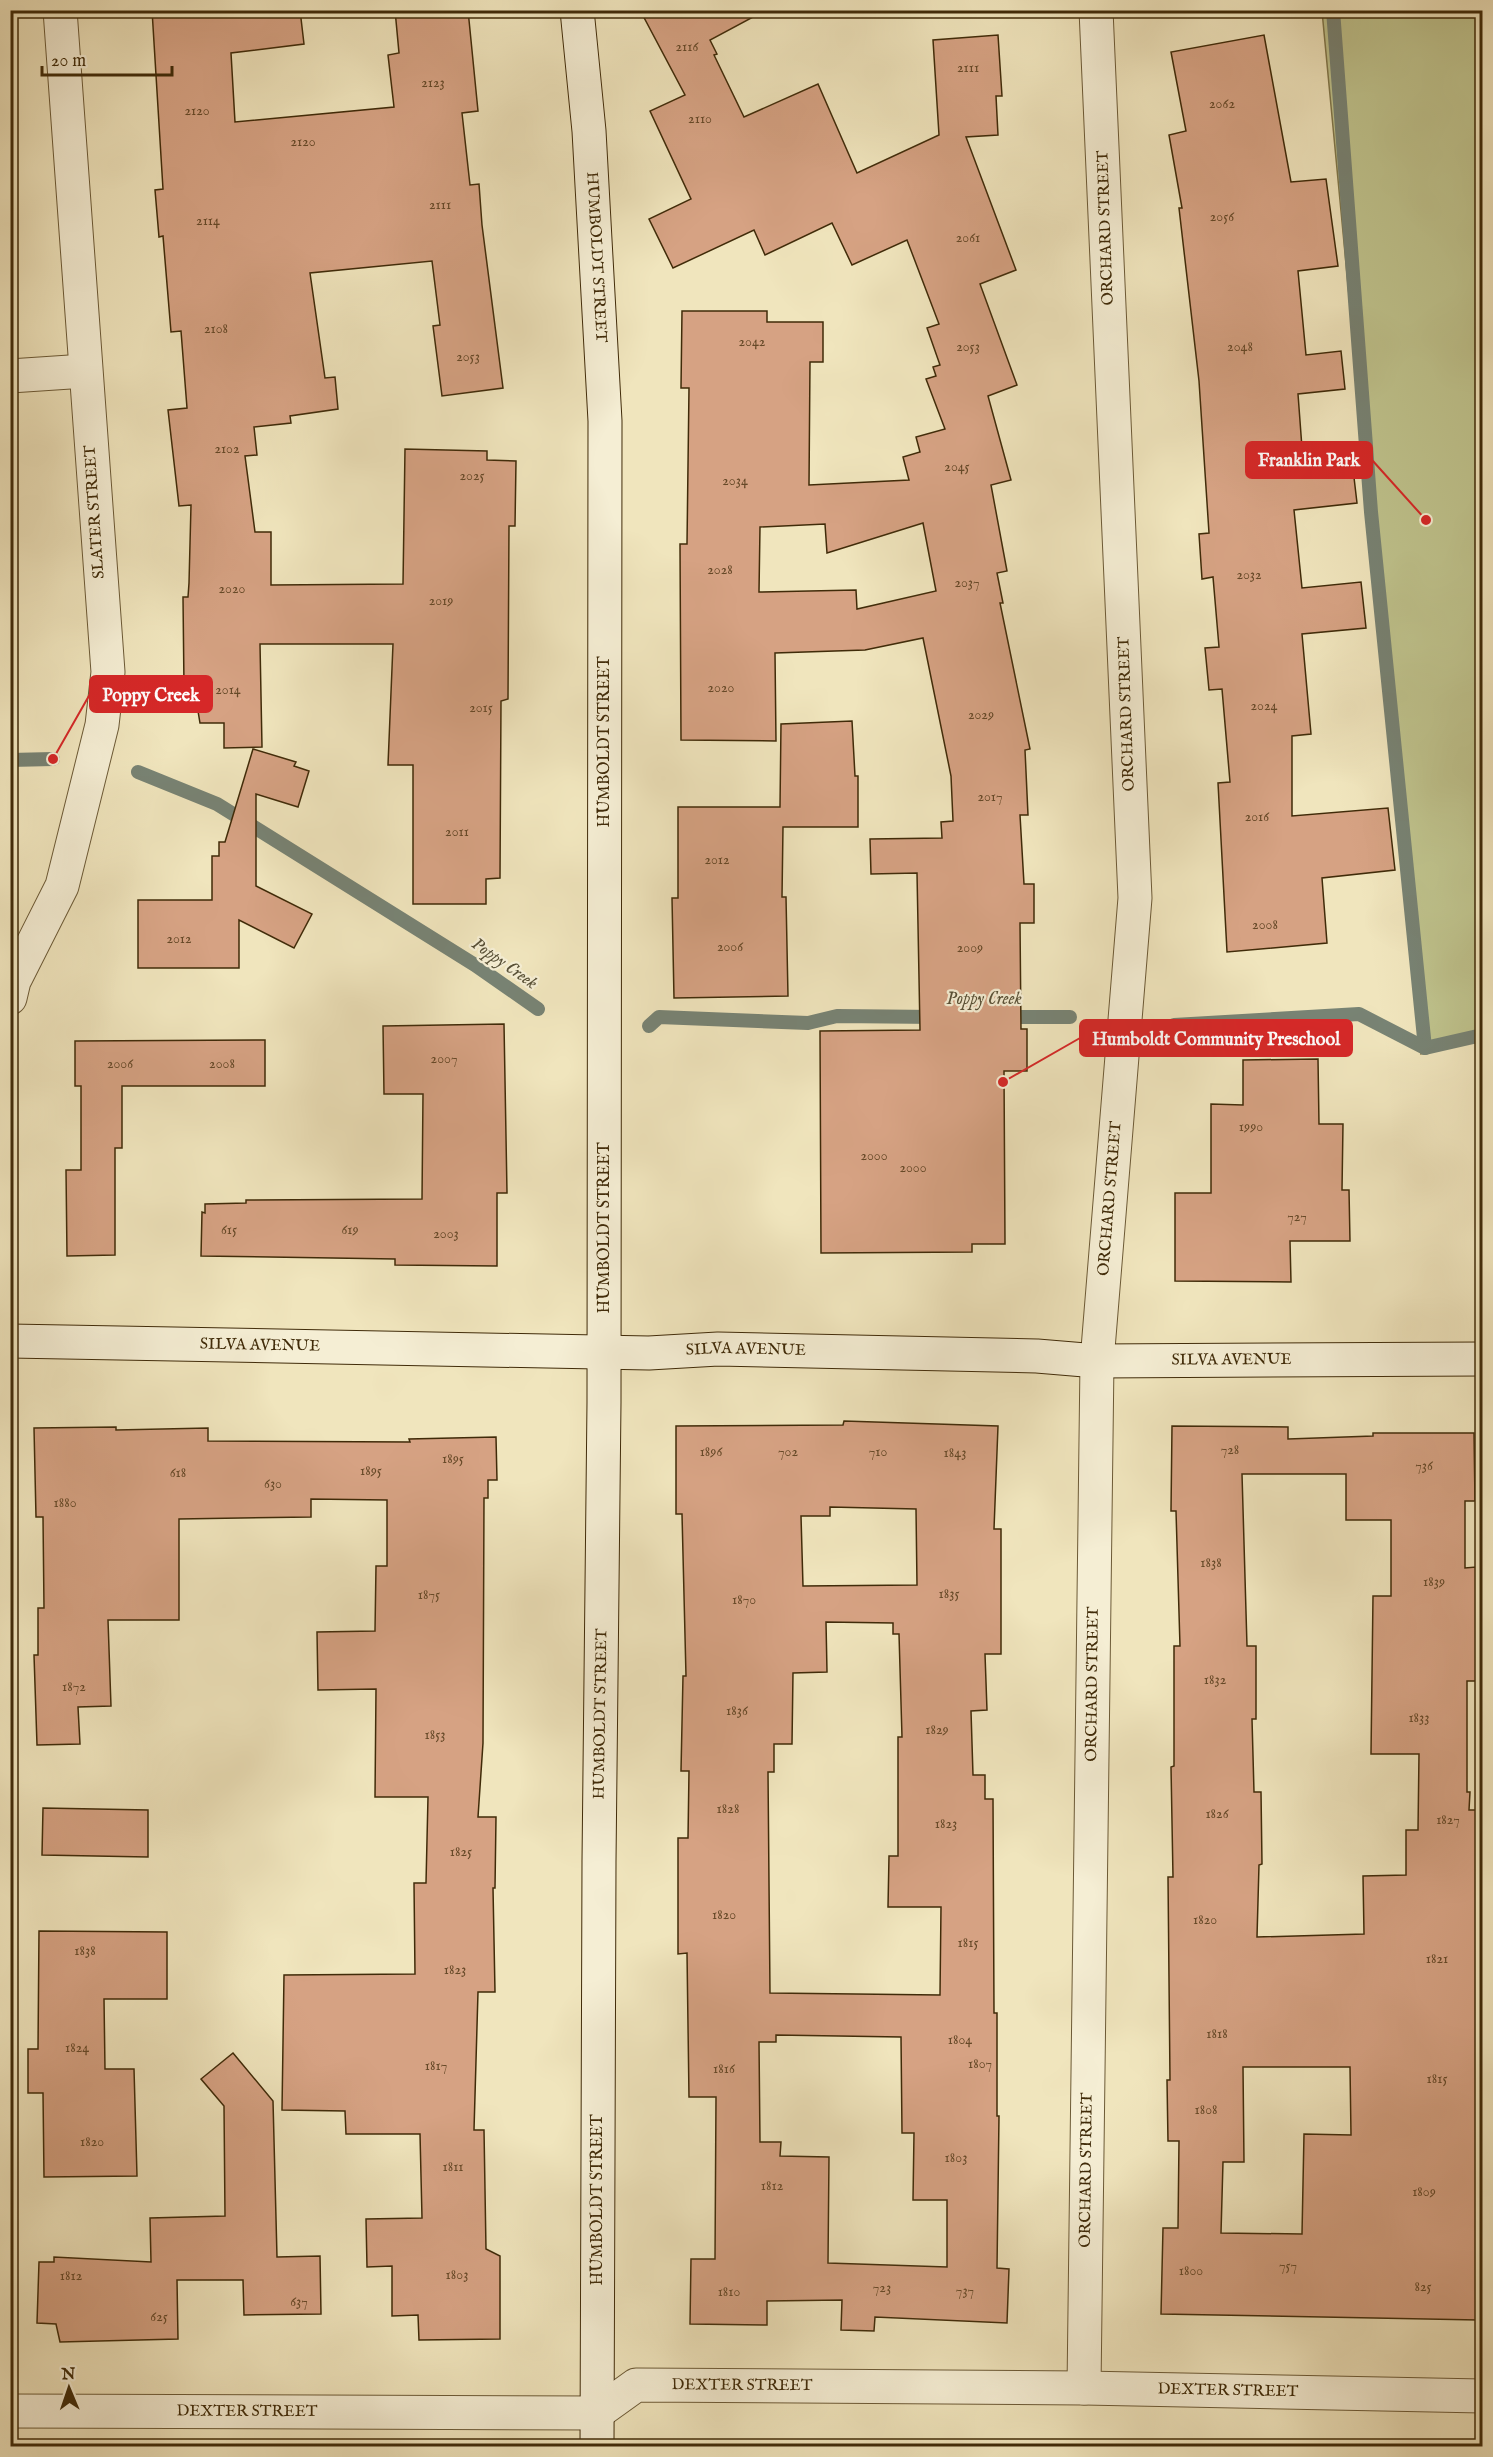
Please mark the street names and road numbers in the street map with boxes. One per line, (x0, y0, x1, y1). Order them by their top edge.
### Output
street label: ORCHARD STREET (1093, 150, 1119, 306)
street label: HUMBOLDT STREET (581, 171, 611, 344)
street label: SLATER STREET (80, 444, 110, 580)
street label: ORCHARD STREET (1114, 636, 1140, 792)
street label: HUMBOLDT STREET (595, 656, 615, 828)
street label: ORCHARD STREET (1094, 1120, 1127, 1277)
street label: HUMBOLDT STREET (595, 1142, 615, 1314)
street label: SILVA AVENUE (200, 1335, 320, 1357)
street label: SILVA AVENUE (685, 1339, 806, 1361)
street label: SILVA AVENUE (1171, 1350, 1292, 1371)
street label: ORCHARD STREET (1082, 1606, 1104, 1762)
street label: HUMBOLDT STREET (590, 1628, 612, 1800)
street label: ORCHARD STREET (1076, 2092, 1098, 2248)
street label: HUMBOLDT STREET (588, 2114, 608, 2286)
street label: DEXTER STREET (671, 2375, 813, 2396)
street label: DEXTER STREET (1157, 2379, 1299, 2402)
street label: DEXTER STREET (177, 2402, 318, 2422)

